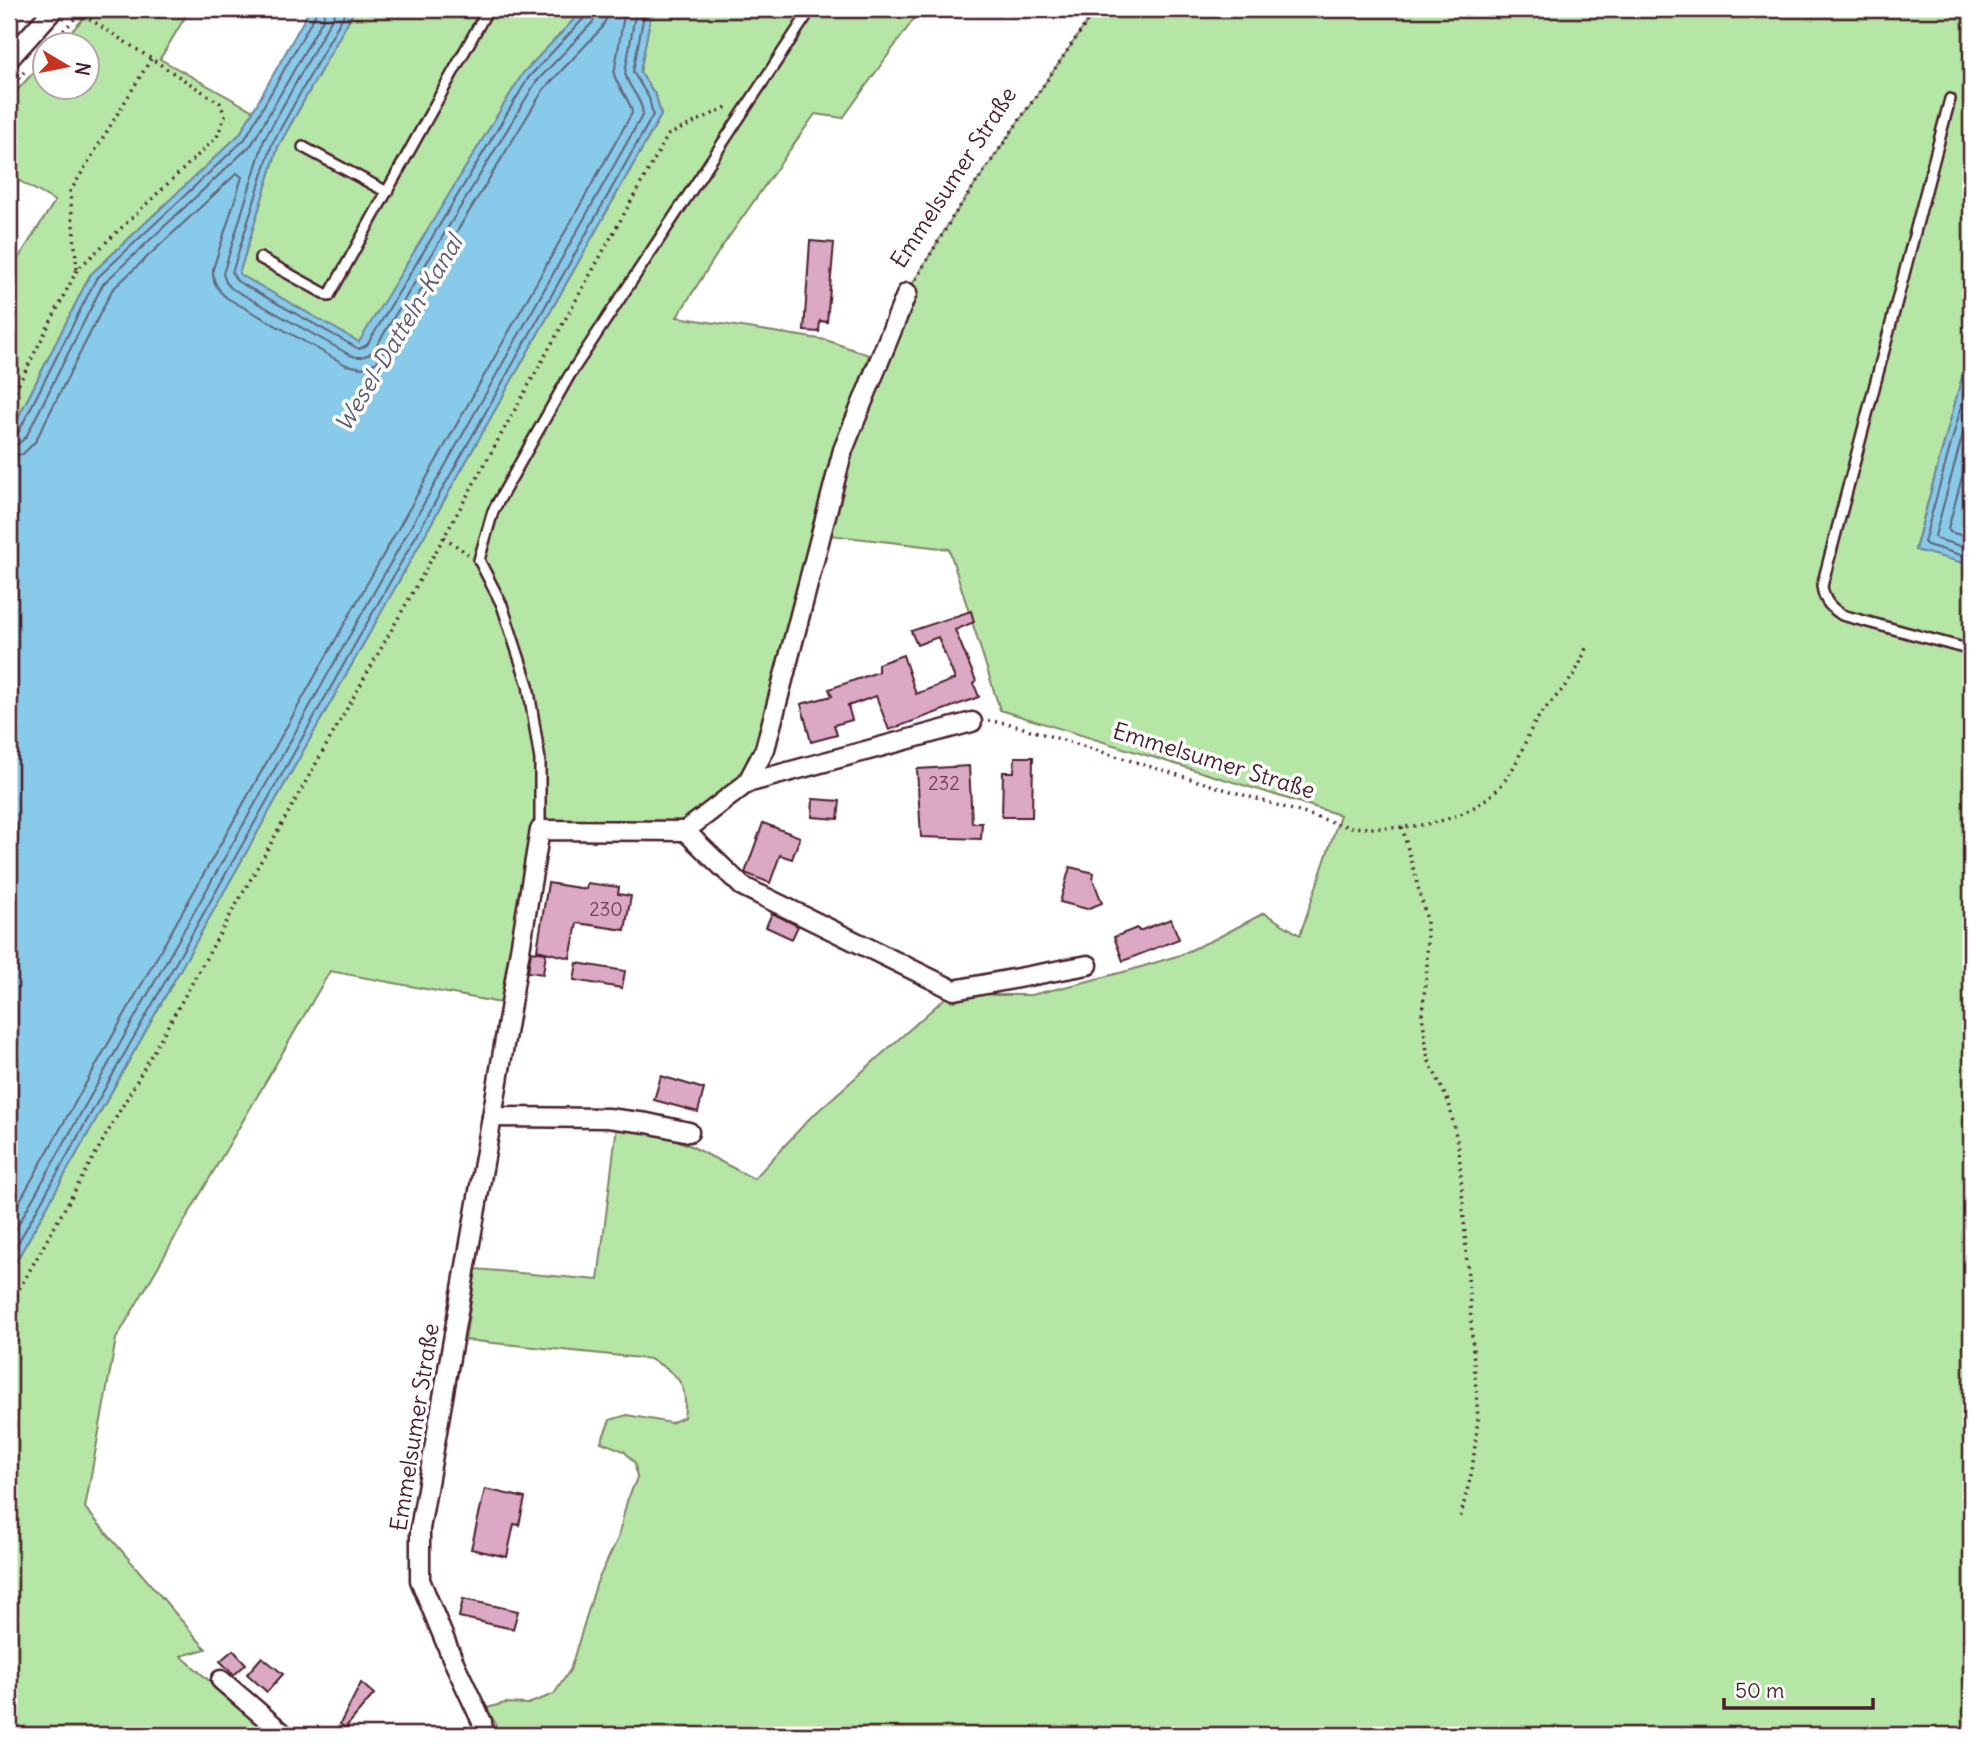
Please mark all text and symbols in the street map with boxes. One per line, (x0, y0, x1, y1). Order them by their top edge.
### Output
north arrow (32, 32, 102, 102)
text: N (70, 60, 96, 78)
street label: Emmelsumer Straße (884, 81, 1022, 273)
water label: Wesel-Datteln-Kanal (328, 226, 470, 437)
street label: Emmelsumer Straße (1109, 715, 1319, 805)
house number: 232 (928, 771, 960, 795)
house number: 230 (589, 897, 623, 921)
street label: Emmelsumer Straße (383, 1321, 445, 1533)
scale bar (1724, 1667, 1873, 1711)
text: 50 m (1735, 1677, 1784, 1704)

